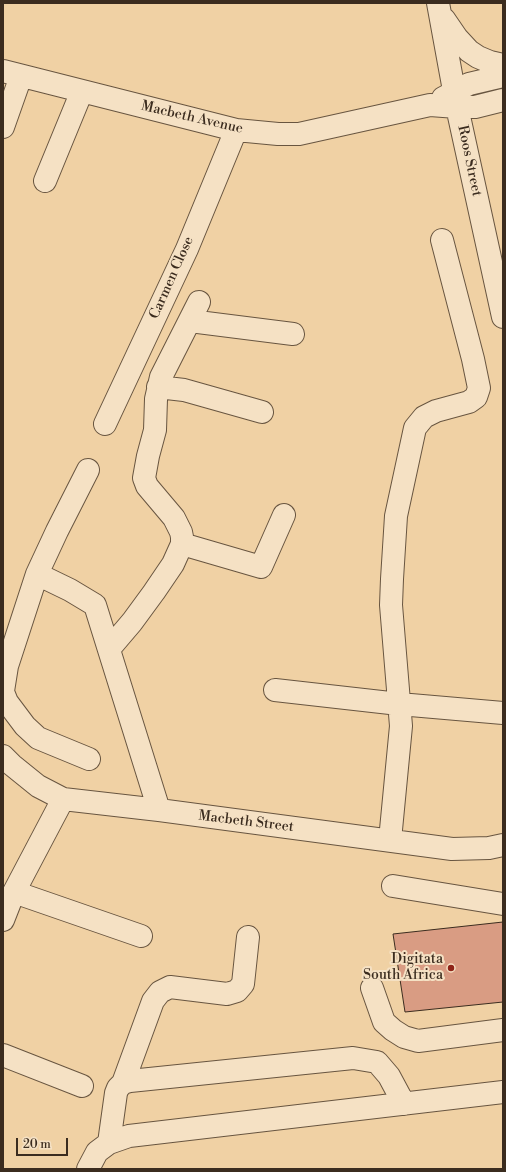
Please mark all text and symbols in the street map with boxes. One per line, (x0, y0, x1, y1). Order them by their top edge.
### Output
street label: Macbeth Avenue (139, 98, 245, 138)
street label: Roos Street (453, 124, 485, 198)
street label: Carmen Close (146, 234, 198, 322)
street label: Macbeth Street (197, 808, 295, 836)
place label: Digitata South Africa (363, 952, 443, 984)
marker: Digitata South Africa (446, 963, 456, 973)
scale bar (18, 1130, 70, 1156)
text: 20 m (23, 1137, 51, 1152)

